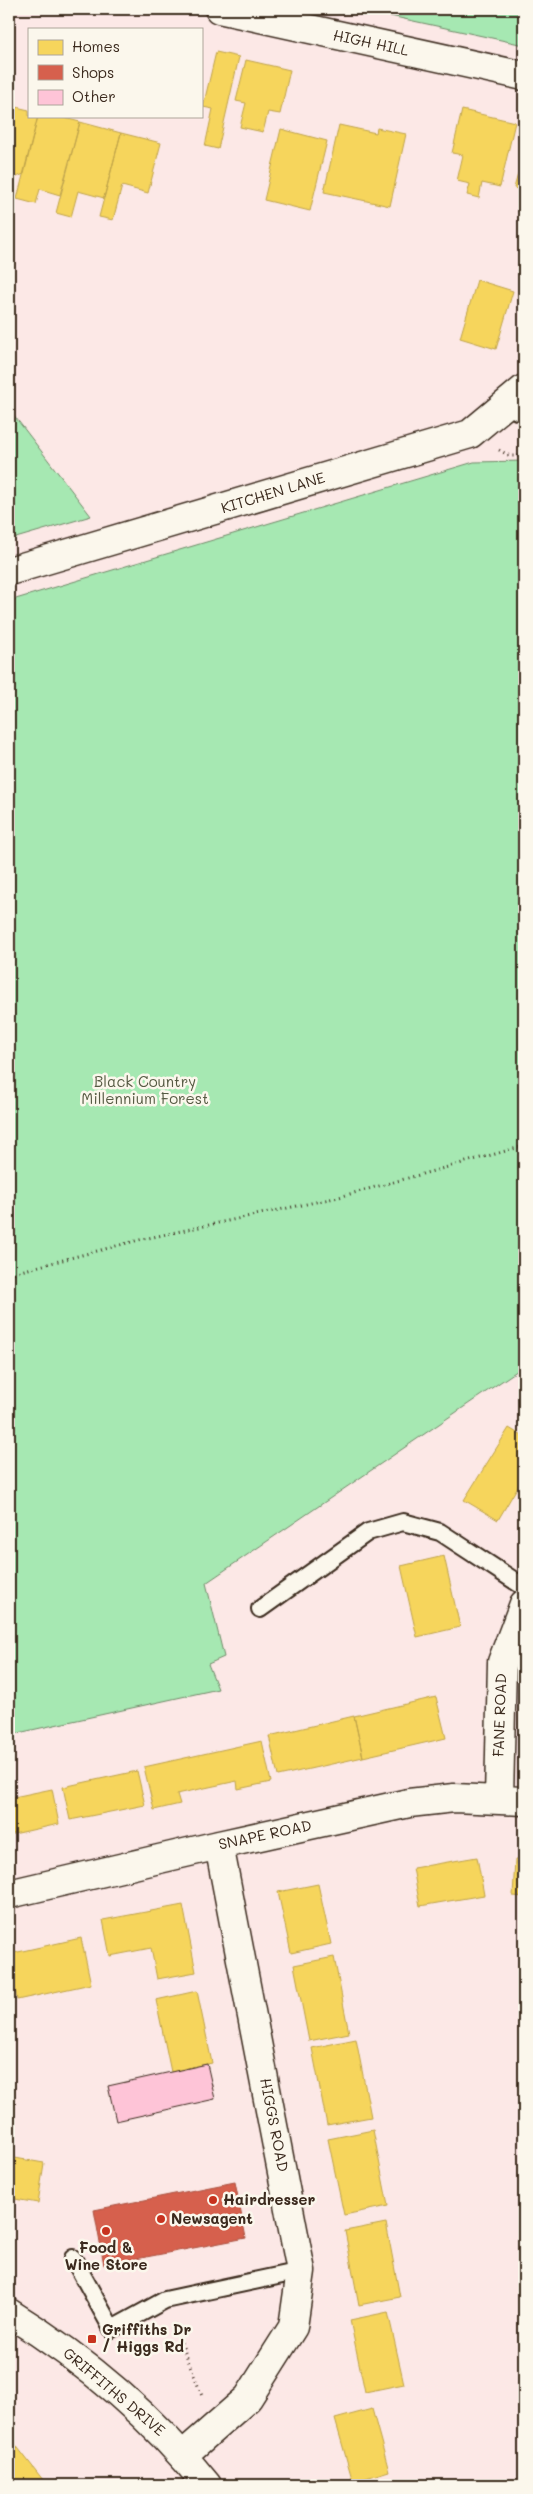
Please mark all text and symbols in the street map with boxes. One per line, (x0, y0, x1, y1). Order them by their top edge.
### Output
street label: HIGH HILL (332, 24, 411, 60)
legend (28, 28, 202, 118)
text: Homes (72, 36, 120, 56)
text: Shops (72, 62, 114, 82)
text: Other (72, 86, 116, 106)
street label: KITCHEN LANE (218, 467, 328, 517)
park label: Black Country Millennium Forest (81, 1071, 209, 1108)
street label: FANE ROAD (488, 1673, 510, 1757)
street label: SNAPE ROAD (216, 1814, 313, 1854)
street label: HIGGS ROAD (256, 2076, 294, 2173)
place label: Hairdresser (223, 2189, 315, 2209)
marker: Hairdresser (207, 2194, 219, 2206)
place label: Newsagent (171, 2208, 253, 2228)
marker: Newsagent (155, 2213, 167, 2225)
marker: Food & Wine Store (100, 2225, 112, 2237)
place label: Food & Wine Store (65, 2237, 147, 2274)
place label: Griffiths Dr / Higgs Rd (102, 2319, 191, 2356)
marker: Griffiths Dr / Higgs Rd (86, 2333, 98, 2345)
street label: GRIFFITHS DRIVE (59, 2343, 170, 2440)

